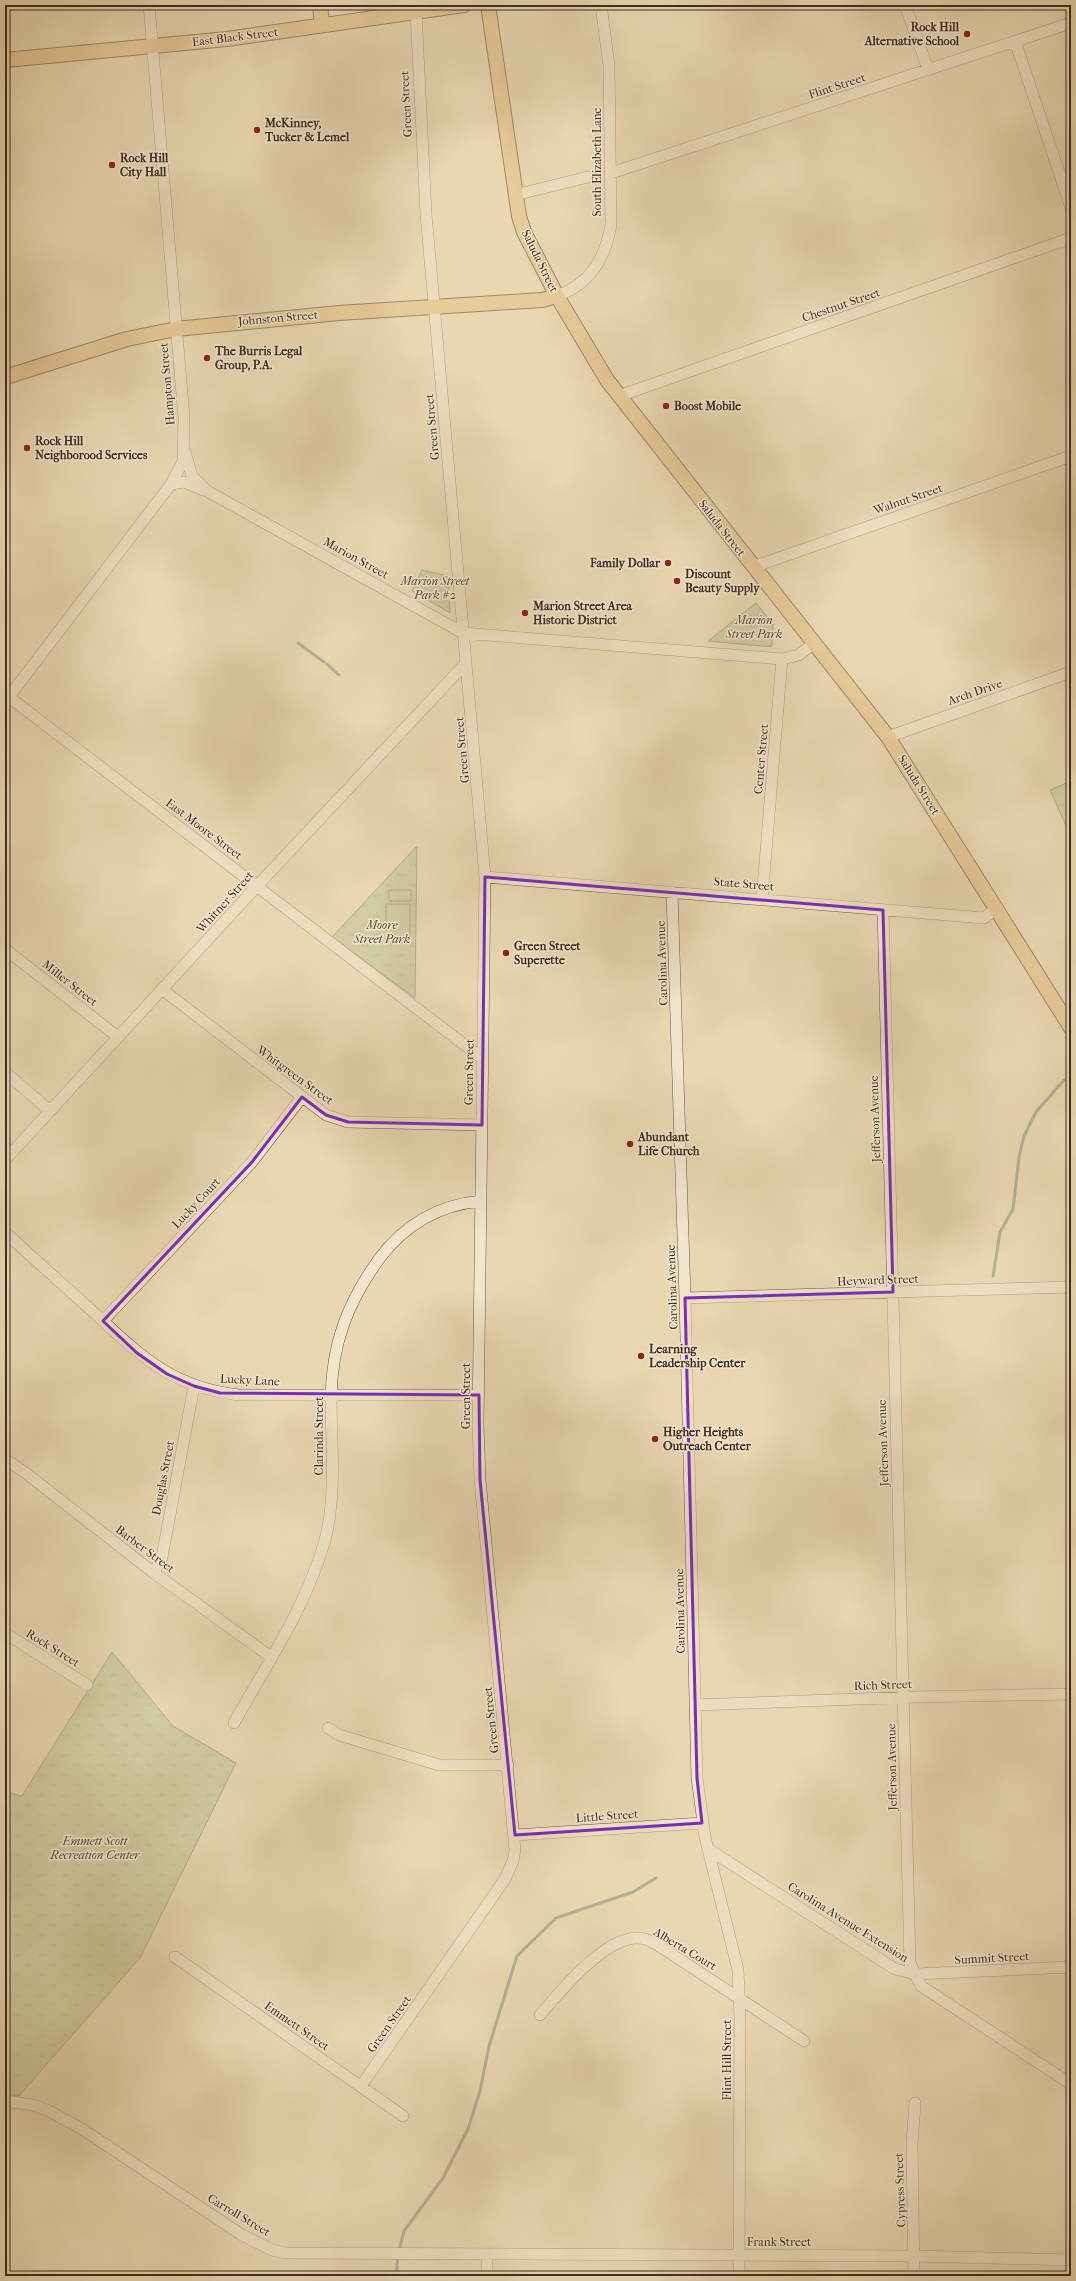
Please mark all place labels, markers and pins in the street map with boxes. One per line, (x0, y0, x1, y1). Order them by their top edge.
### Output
place label: Rock Hill Alternative School (864, 20, 960, 48)
marker: Rock Hill Alternative School (962, 29, 972, 39)
place label: McKinney, Tucker & Lemel (264, 116, 350, 144)
marker: McKinney, Tucker & Lemel (252, 125, 262, 135)
place label: Rock Hill City Hall (120, 151, 169, 180)
marker: Rock Hill City Hall (107, 160, 117, 170)
place label: The Burris Legal Group, P.A. (214, 344, 303, 373)
marker: The Burris Legal Group, P.A. (202, 353, 212, 363)
place label: Boost Mobile (674, 399, 741, 413)
marker: Boost Mobile (661, 401, 671, 411)
place label: Rock Hill Neighborood Services (35, 434, 148, 463)
marker: Rock Hill Neighborood Services (22, 443, 32, 453)
place label: Family Dollar (589, 556, 661, 571)
marker: Family Dollar (663, 558, 673, 568)
place label: Discount Beauty Supply (685, 567, 760, 596)
marker: Discount Beauty Supply (672, 576, 682, 586)
place label: Marion Street Area Historic District (532, 599, 633, 627)
marker: Marion Street Area Historic District (520, 608, 530, 618)
place label: Green Street Superette (514, 939, 581, 968)
marker: Green Street Superette (501, 948, 511, 958)
place label: Abundant Life Church (637, 1130, 700, 1158)
marker: Abundant Life Church (625, 1139, 635, 1149)
place label: Learning Leadership Center (649, 1342, 746, 1371)
marker: Learning Leadership Center (636, 1351, 646, 1361)
place label: Higher Heights Outreach Center (663, 1425, 752, 1453)
marker: Higher Heights Outreach Center (650, 1434, 660, 1444)

